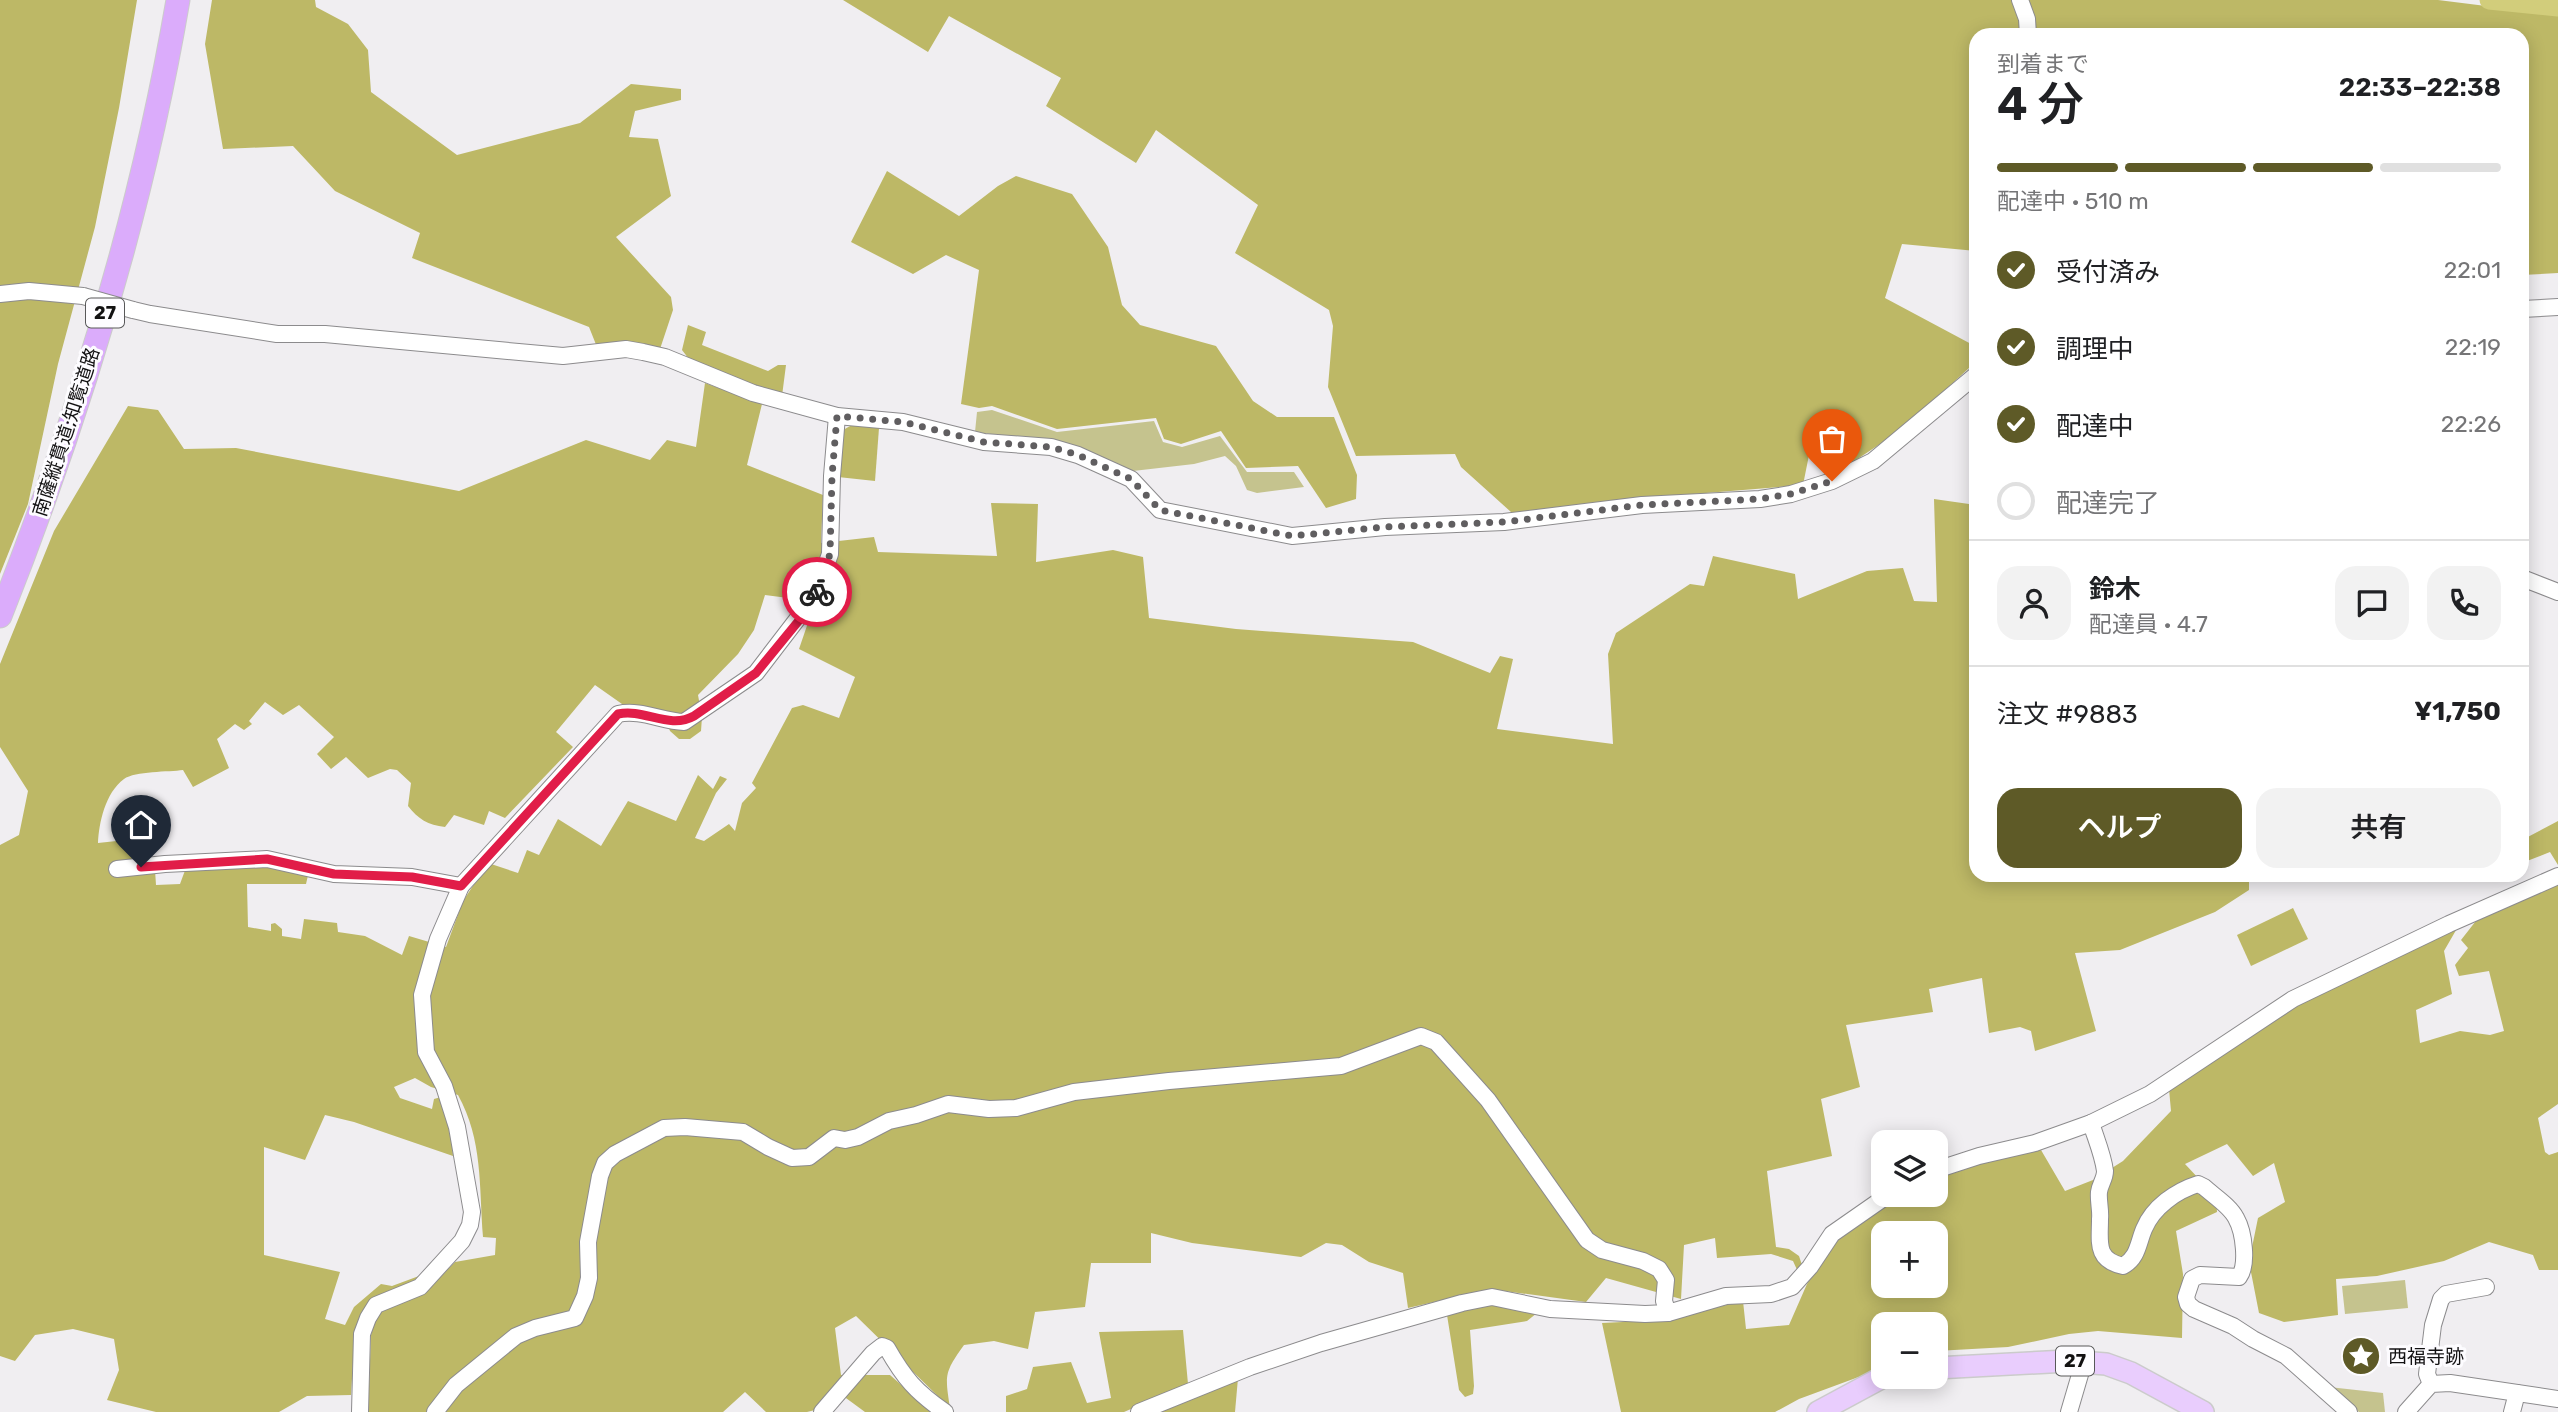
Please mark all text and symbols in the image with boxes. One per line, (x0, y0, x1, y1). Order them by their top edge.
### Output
text: 到着まで (1997, 50, 2089, 78)
text: 22:33–22:38 (2339, 72, 2501, 103)
text: 4 分 (1997, 77, 2084, 132)
text: 配達中 · 510 m (1997, 187, 2149, 215)
icon: check (1997, 251, 2035, 289)
text: 22:01 (2444, 256, 2501, 284)
text: 受付済み (2056, 257, 2160, 288)
road number: 27 (86, 298, 124, 328)
icon: check (1997, 328, 2035, 366)
text: 22:19 (2445, 333, 2501, 361)
text: 調理中 (2056, 334, 2134, 365)
street label: 南薩縦貫道;知覧道路 (28, 345, 104, 519)
icon: check (1997, 405, 2035, 443)
pin (1802, 409, 1862, 481)
text: 22:26 (2441, 410, 2501, 438)
text: 配達中 (2056, 411, 2134, 442)
icon: bag (1813, 420, 1851, 458)
text: 配達完了 (2056, 488, 2160, 519)
courier (782, 557, 852, 627)
button: person (1997, 566, 2071, 640)
button: chat (2335, 566, 2409, 640)
button: phone (2427, 566, 2501, 640)
icon: bike (798, 573, 836, 611)
text: 鈴木 (2089, 574, 2141, 605)
text: 配達員 · 4.7 (2089, 610, 2208, 638)
text: ¥1,750 (2414, 696, 2501, 727)
text: 注文 #9883 (1997, 699, 2138, 730)
button: ヘルプ (1997, 788, 2242, 868)
button: 共有 (2256, 788, 2501, 868)
pin (111, 795, 171, 867)
icon: home (122, 806, 160, 844)
map controls (1871, 1130, 1948, 1389)
button: layers (1871, 1130, 1948, 1207)
button: + (1871, 1221, 1948, 1298)
button: − (1871, 1312, 1948, 1389)
place icon: 西福寺跡 (2340, 1335, 2382, 1377)
place label: 西福寺跡 (2388, 1345, 2464, 1368)
road number: 27 (2056, 1346, 2094, 1376)

